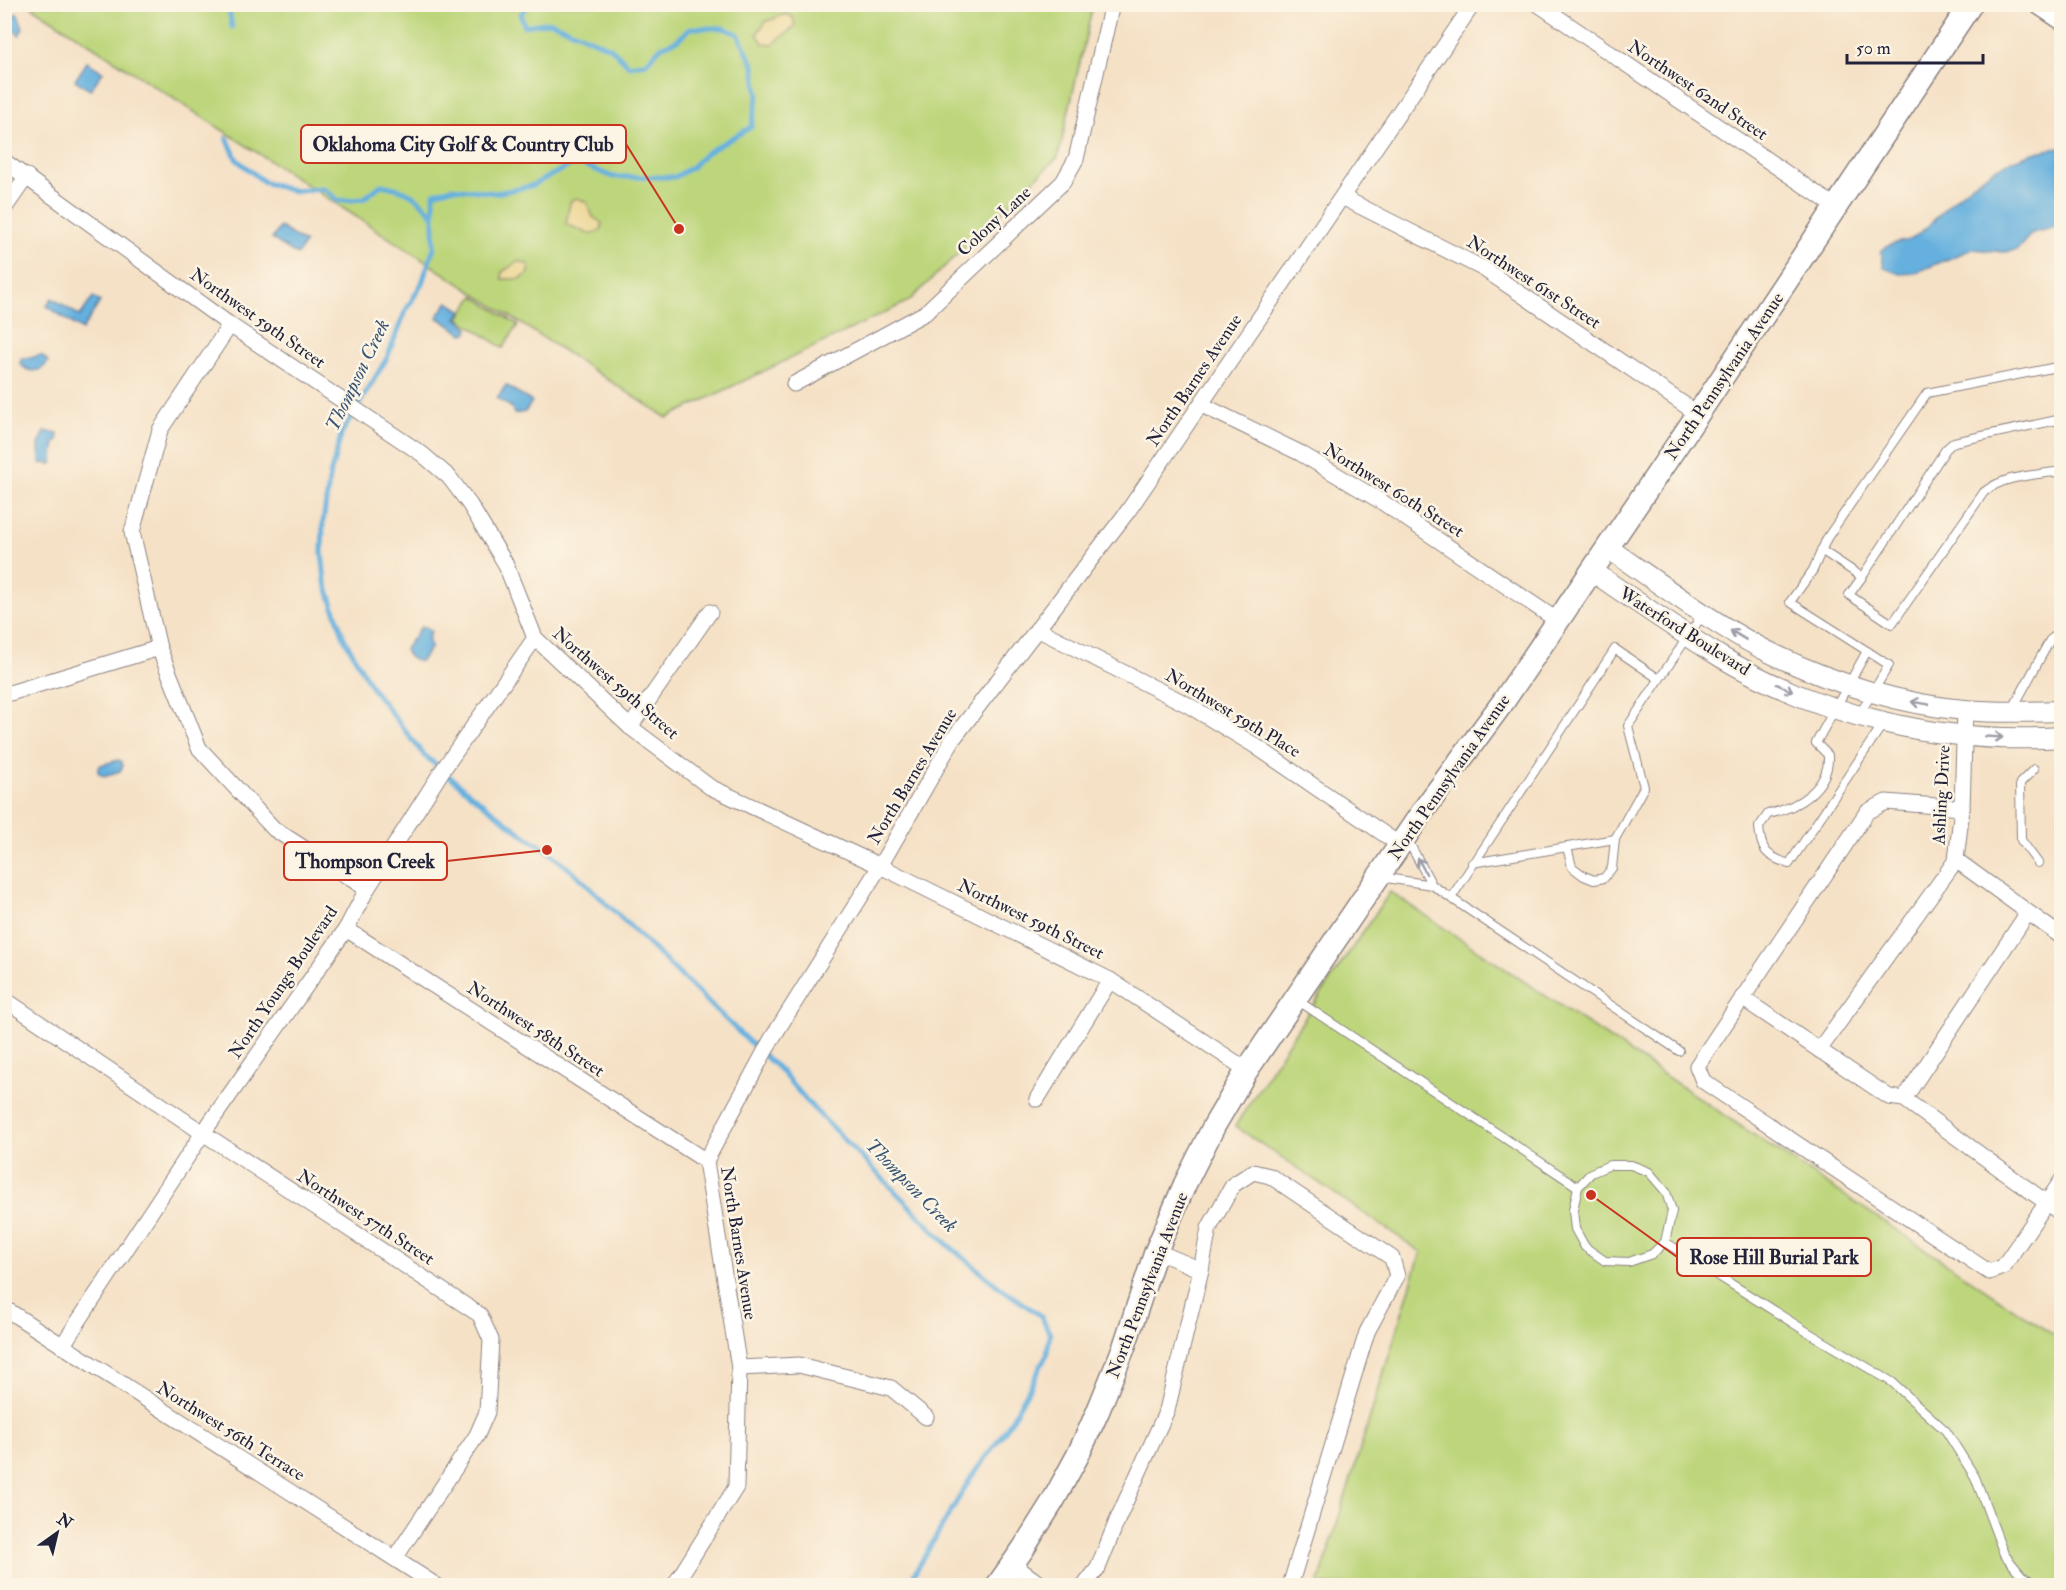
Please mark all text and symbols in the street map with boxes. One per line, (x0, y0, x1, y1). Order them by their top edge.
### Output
scale bar (1847, 27, 1984, 65)
street label: Northwest 62nd Street (1623, 35, 1772, 146)
text: 50 m (1856, 37, 1891, 60)
callout: Oklahoma City Golf & Country Club (301, 125, 626, 163)
text: Oklahoma City Golf & Country Club (312, 132, 614, 158)
street label: Colony Lane (952, 181, 1037, 261)
street label: Northwest 61st Street (1462, 231, 1605, 334)
street label: Northwest 59th Street (186, 263, 330, 374)
street label: North Pennsylvania Avenue (1660, 288, 1789, 464)
street label: North Barnes Avenue (1142, 309, 1248, 451)
water label: Thompson Creek (320, 315, 395, 435)
street label: Northwest 60th Street (1319, 438, 1468, 543)
street label: Waterford Boulevard (1614, 581, 1755, 681)
street label: Northwest 59th Street (548, 622, 684, 745)
one-way arrow (1730, 628, 1747, 640)
street label: Northwest 59th Place (1161, 664, 1305, 763)
one-way arrow (1776, 684, 1794, 695)
street label: North Pennsylvania Avenue (1383, 690, 1516, 865)
one-way arrow (1910, 697, 1930, 708)
street label: North Barnes Avenue (863, 704, 962, 849)
one-way arrow (1983, 732, 2003, 743)
street label: Ashling Drive (1927, 744, 1956, 846)
callout: Thompson Creek (284, 842, 447, 880)
text: Thompson Creek (294, 849, 435, 875)
one-way arrow (1416, 858, 1428, 875)
street label: Northwest 59th Street (954, 874, 1108, 965)
street label: North Youngs Boulevard (224, 901, 343, 1063)
street label: Northwest 58th Street (463, 976, 609, 1083)
water label: Thompson Creek (860, 1133, 963, 1238)
street label: Northwest 57th Street (293, 1164, 439, 1270)
street label: North Barnes Avenue (715, 1165, 762, 1322)
street label: North Pennsylvania Avenue (1101, 1189, 1194, 1381)
callout: Rose Hill Burial Park (1677, 1238, 1871, 1276)
text: Rose Hill Burial Park (1689, 1245, 1859, 1270)
street label: Northwest 56th Terrace (152, 1376, 310, 1487)
north arrow (27, 1503, 87, 1563)
text: N (52, 1509, 77, 1534)

